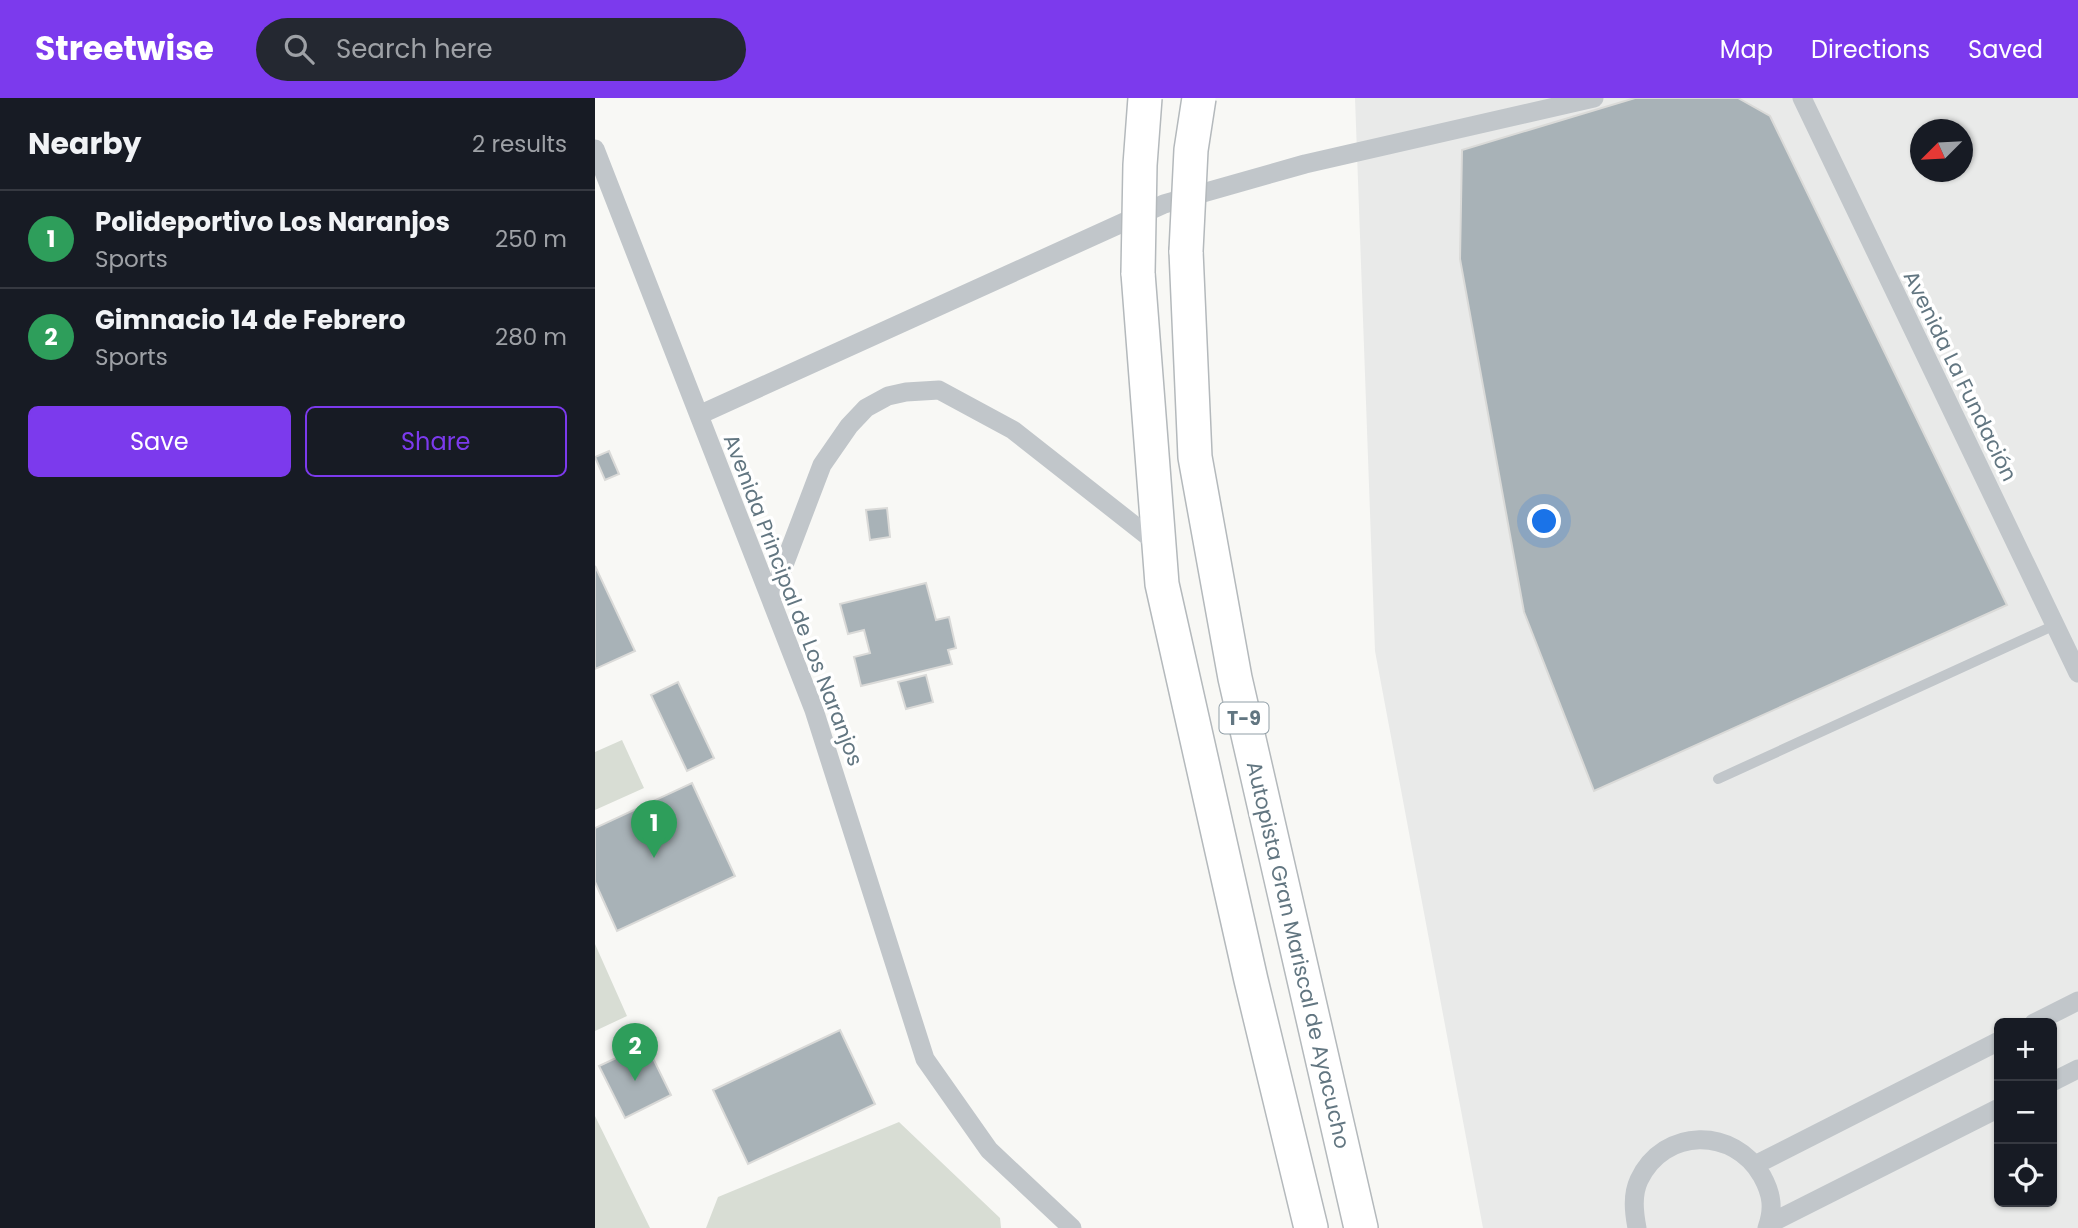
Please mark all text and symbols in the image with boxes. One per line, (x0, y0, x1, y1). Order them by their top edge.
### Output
search box (256, 18, 746, 81)
text: Streetwise (35, 25, 214, 72)
icon: search (280, 30, 318, 68)
text: Search here (336, 31, 493, 67)
text: Map (1720, 33, 1773, 66)
text: Directions (1811, 33, 1930, 66)
text: Saved (1968, 33, 2043, 66)
north arrow (1910, 119, 1973, 182)
text: Nearby (28, 122, 142, 165)
text: 2 results (472, 128, 567, 160)
text: Polideportivo Los Naranjos (95, 204, 450, 240)
text: 1 (47, 223, 55, 255)
text: 250 m (495, 223, 567, 255)
text: Sports (95, 243, 168, 275)
street label: Avenida La Fundación (1897, 266, 2024, 486)
text: Gimnacio 14 de Febrero (95, 302, 405, 338)
text: 2 (44, 321, 58, 353)
text: 280 m (495, 321, 567, 353)
text: Sports (95, 341, 168, 373)
button: Save (28, 406, 291, 477)
button: Share (305, 406, 567, 477)
street label: Avenida Principal de Los Naranjos (717, 430, 870, 770)
your location (1527, 504, 1561, 538)
road number: T-9 (1219, 702, 1269, 734)
street label: Autopista Gran Mariscal de Ayacucho (1240, 758, 1357, 1151)
pin: 1 (631, 800, 677, 858)
map controls (1994, 1018, 2057, 1207)
button: + (1994, 1018, 2057, 1081)
pin: 2 (612, 1023, 658, 1081)
button: − (1994, 1081, 2057, 1144)
button: locate (1994, 1144, 2057, 1207)

